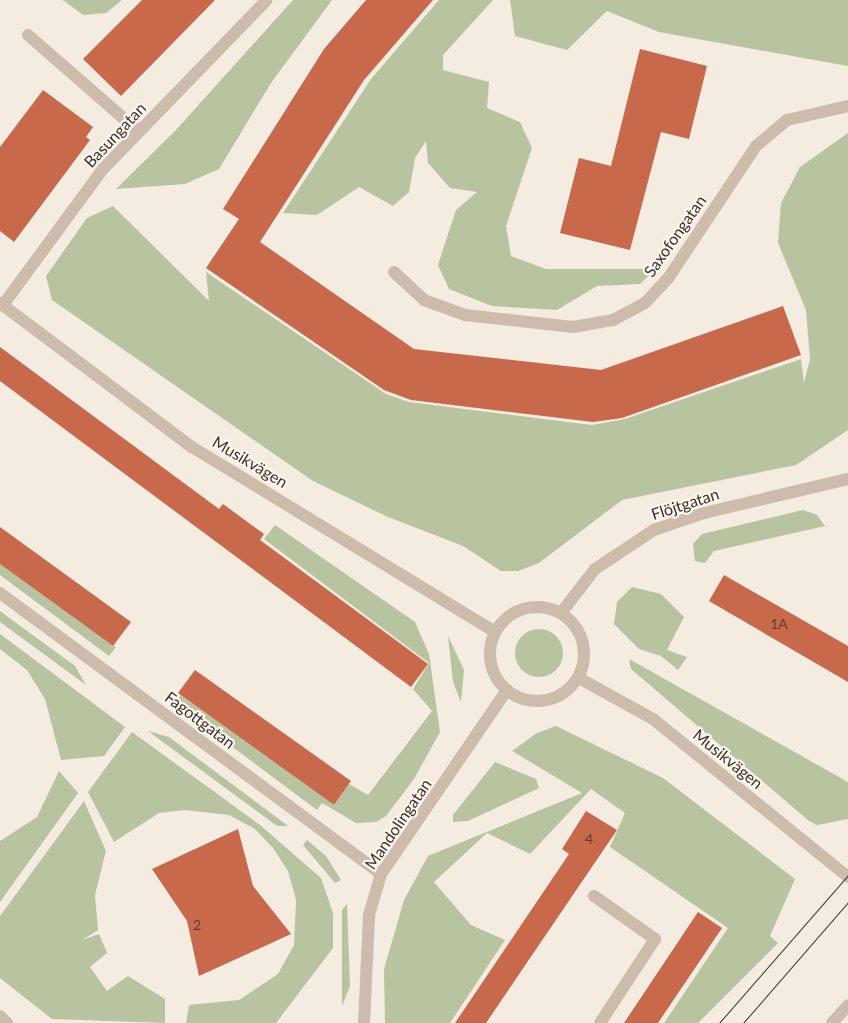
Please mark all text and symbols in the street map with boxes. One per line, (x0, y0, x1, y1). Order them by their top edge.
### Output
street label: Basungatan (80, 99, 150, 171)
street label: Saxofongatan (640, 192, 710, 280)
street label: Musikvägen (209, 432, 291, 492)
street label: Flöjtgatan (649, 484, 721, 524)
house number: 1A (770, 616, 788, 632)
street label: Fagottgatan (161, 687, 239, 753)
street label: Musikvägen (689, 725, 767, 793)
street label: Mandolingatan (361, 775, 435, 873)
house number: 4 (585, 831, 593, 847)
house number: 2 (193, 917, 201, 933)

